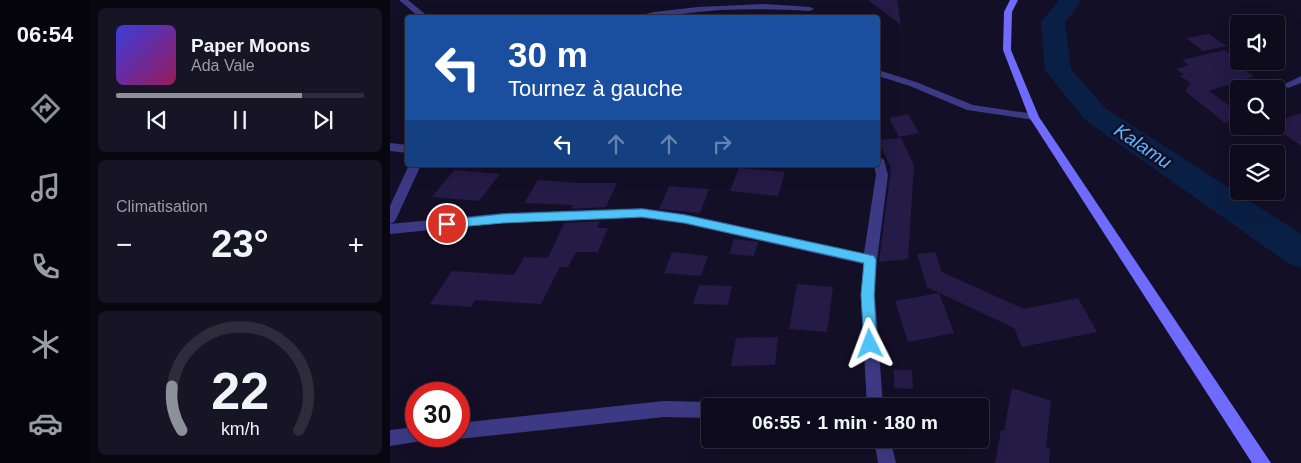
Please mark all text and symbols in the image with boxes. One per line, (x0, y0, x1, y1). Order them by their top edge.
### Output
map controls (1230, 15, 1285, 200)
button: sound (1230, 15, 1285, 70)
text: 06:54 (17, 22, 73, 47)
text: Paper Moons (191, 35, 310, 56)
icon: left (425, 35, 490, 100)
text: 30 m (508, 35, 588, 74)
text: Ada Vale (191, 57, 255, 74)
text: Tournez à gauche (508, 76, 683, 101)
button: search (1230, 80, 1285, 135)
icon: directions (28, 91, 63, 126)
icon: previous (143, 106, 171, 134)
icon: pause (226, 106, 254, 134)
icon: next (309, 106, 337, 134)
water label: Kalamu (1110, 119, 1176, 173)
icon: left (549, 130, 577, 158)
icon: ahead (602, 130, 630, 158)
icon: ahead (655, 130, 683, 158)
icon: right (708, 130, 736, 158)
button: layers (1230, 145, 1285, 200)
icon: music (28, 170, 63, 205)
text: Climatisation (116, 198, 208, 215)
pin (426, 203, 468, 245)
icon: arrive (433, 210, 461, 238)
text: 23° (211, 223, 269, 265)
text: − (116, 229, 132, 260)
text: + (348, 229, 364, 260)
icon: phone (28, 249, 63, 284)
position arrow (843, 317, 895, 369)
icon: climate (28, 327, 63, 362)
text: 22 (211, 362, 269, 420)
speed limit sign: 30 (405, 382, 470, 447)
icon: car (28, 406, 63, 441)
text: 06:55 · 1 min · 180 m (752, 412, 938, 433)
text: km/h (221, 419, 259, 439)

